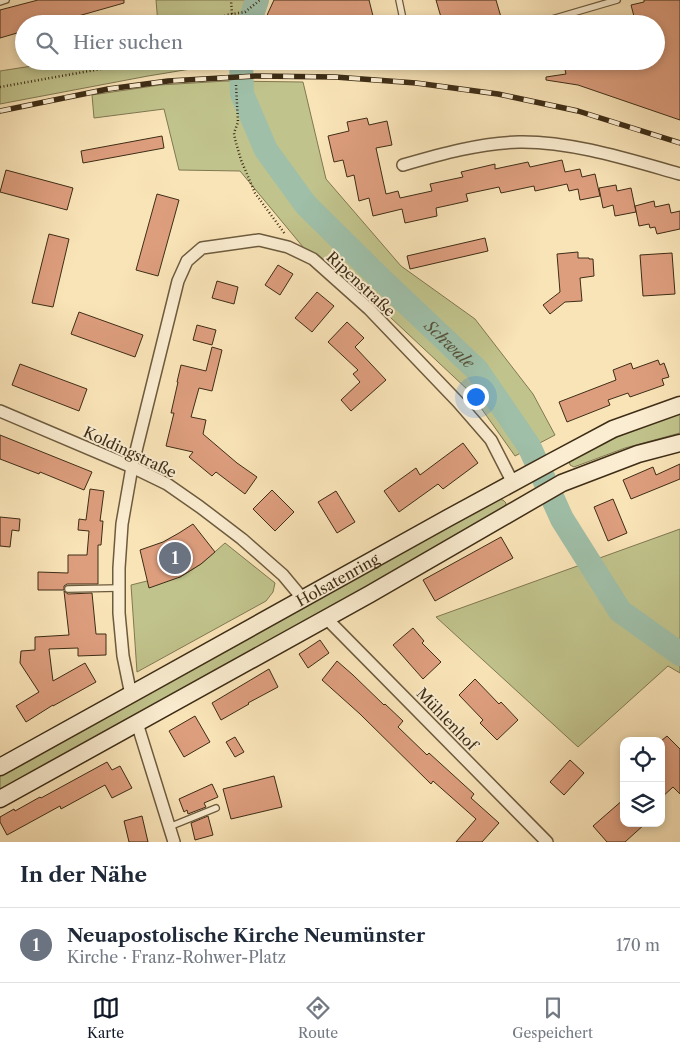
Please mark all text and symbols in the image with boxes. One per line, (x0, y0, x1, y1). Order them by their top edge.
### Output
search box (15, 15, 665, 70)
icon: search (33, 29, 61, 57)
text: Hier suchen (73, 31, 183, 54)
street label: Ripenstraße (323, 247, 399, 321)
water label: Schwale (420, 315, 480, 373)
your location (463, 384, 489, 410)
street label: Koldingstraße (80, 422, 180, 482)
pin: 1 (159, 539, 191, 577)
street label: Holsatenring (293, 549, 382, 610)
street label: Mühlenhof (413, 684, 483, 755)
map controls (620, 737, 665, 827)
button: locate (620, 737, 665, 782)
button: layers (620, 782, 665, 827)
text: In der Nähe (20, 862, 147, 887)
text: Neuapostolische Kirche Neumünster (67, 924, 425, 947)
text: 1 (32, 935, 40, 955)
text: 170 m (616, 935, 660, 955)
text: Kirche · Franz-Rohwer-Platz (67, 947, 286, 967)
tab: Karte (87, 994, 124, 1042)
tab: Route (298, 994, 338, 1042)
tab: Gespeichert (512, 994, 593, 1042)

